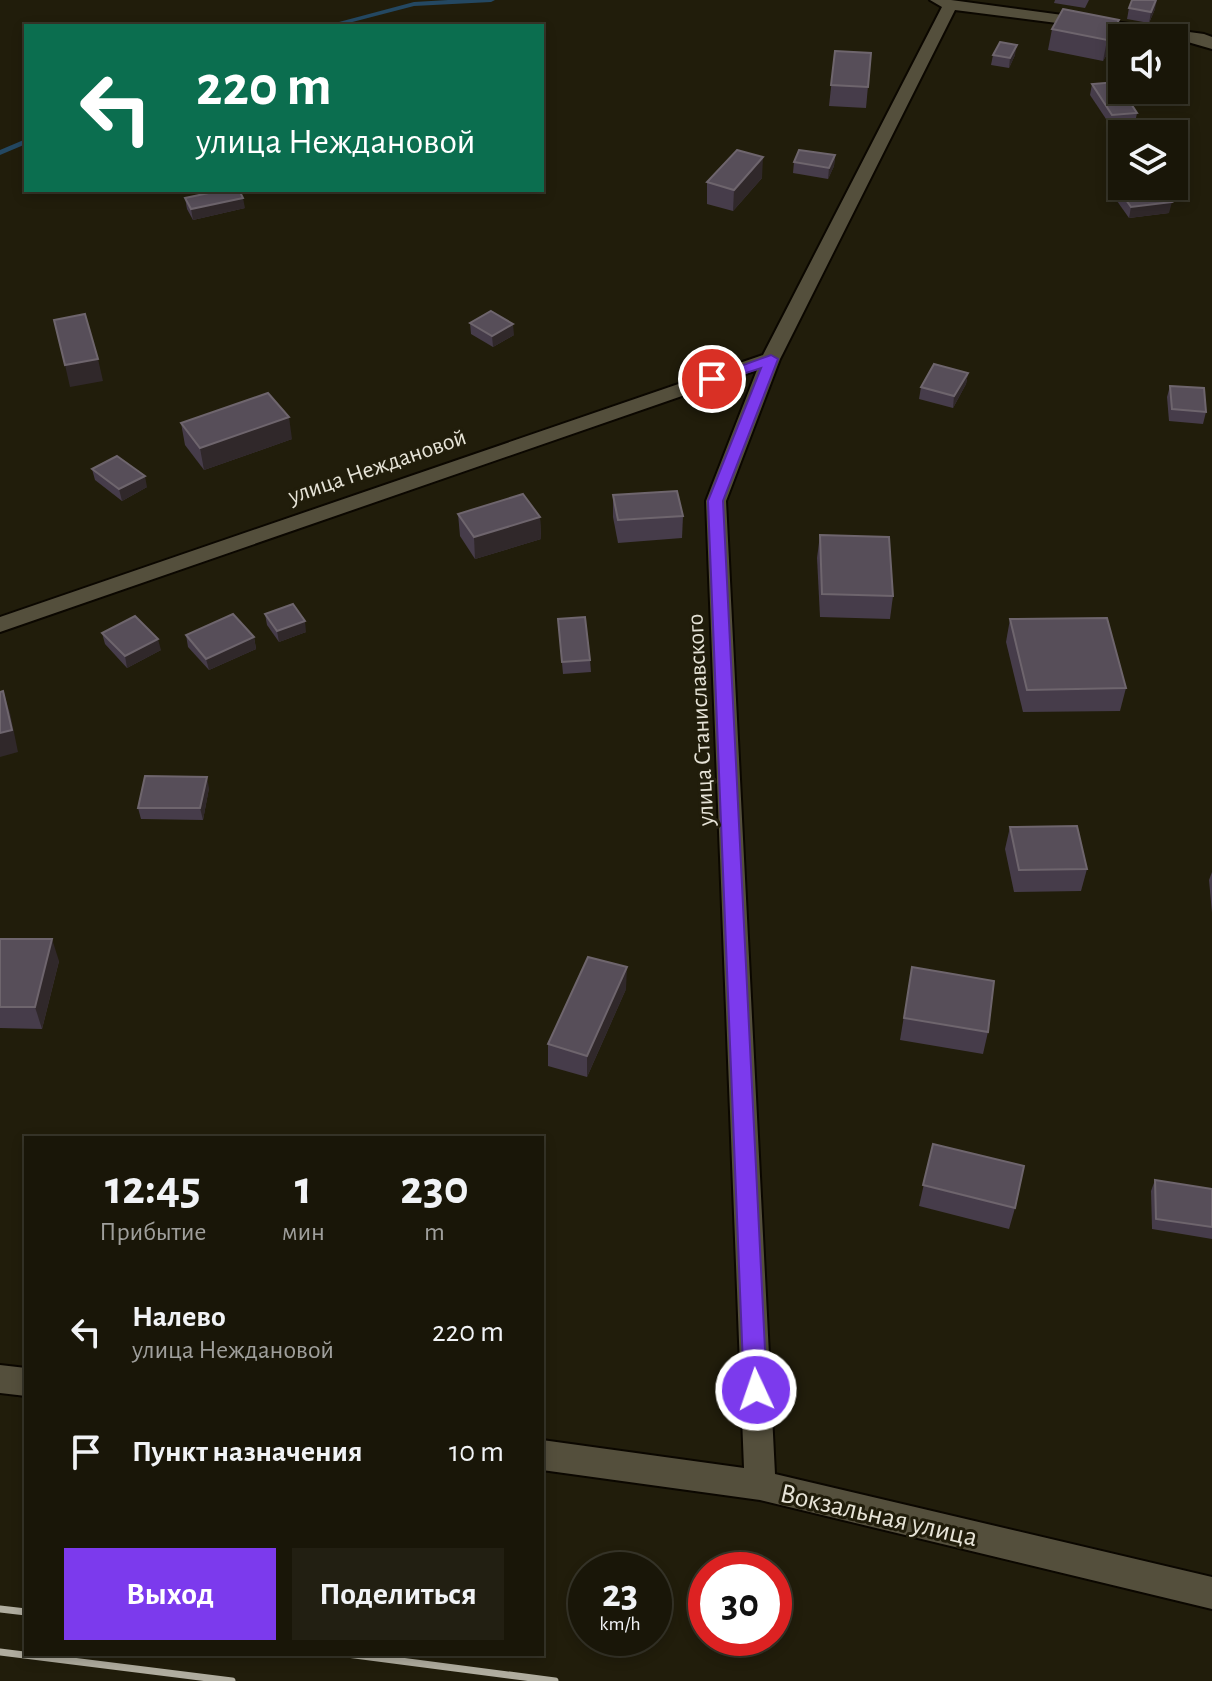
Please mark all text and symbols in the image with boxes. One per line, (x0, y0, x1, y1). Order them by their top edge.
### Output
map controls (1108, 24, 1188, 200)
button: sound (1108, 24, 1188, 104)
icon: left (64, 56, 168, 160)
text: 220 m (196, 59, 332, 115)
button: layers (1108, 120, 1188, 200)
text: улица Неждановой (196, 124, 476, 160)
pin (678, 345, 746, 413)
icon: arrive (690, 357, 734, 401)
street label: улица Неждановой (284, 425, 469, 509)
street label: улица Станиславского (683, 613, 719, 828)
text: 12:45 (105, 1165, 201, 1213)
text: 1 (295, 1165, 312, 1213)
text: 230 (400, 1165, 469, 1213)
text: Прибытие (99, 1219, 206, 1245)
text: мин (282, 1219, 325, 1245)
text: m (424, 1219, 445, 1245)
text: Налево (132, 1302, 226, 1332)
icon: left (64, 1310, 108, 1354)
text: 220 m (432, 1317, 504, 1347)
text: улица Неждановой (132, 1337, 334, 1363)
position arrow (714, 1348, 798, 1432)
icon: arrive (64, 1430, 108, 1474)
text: Пункт назначения (132, 1437, 363, 1467)
text: 10 m (449, 1437, 504, 1467)
street label: Вокзальная улица (777, 1480, 980, 1552)
button: Выход (64, 1548, 276, 1640)
button: Поделиться (292, 1548, 504, 1640)
speed limit sign: 30 (688, 1552, 792, 1656)
text: 23 (602, 1574, 638, 1614)
text: km/h (599, 1614, 641, 1634)

